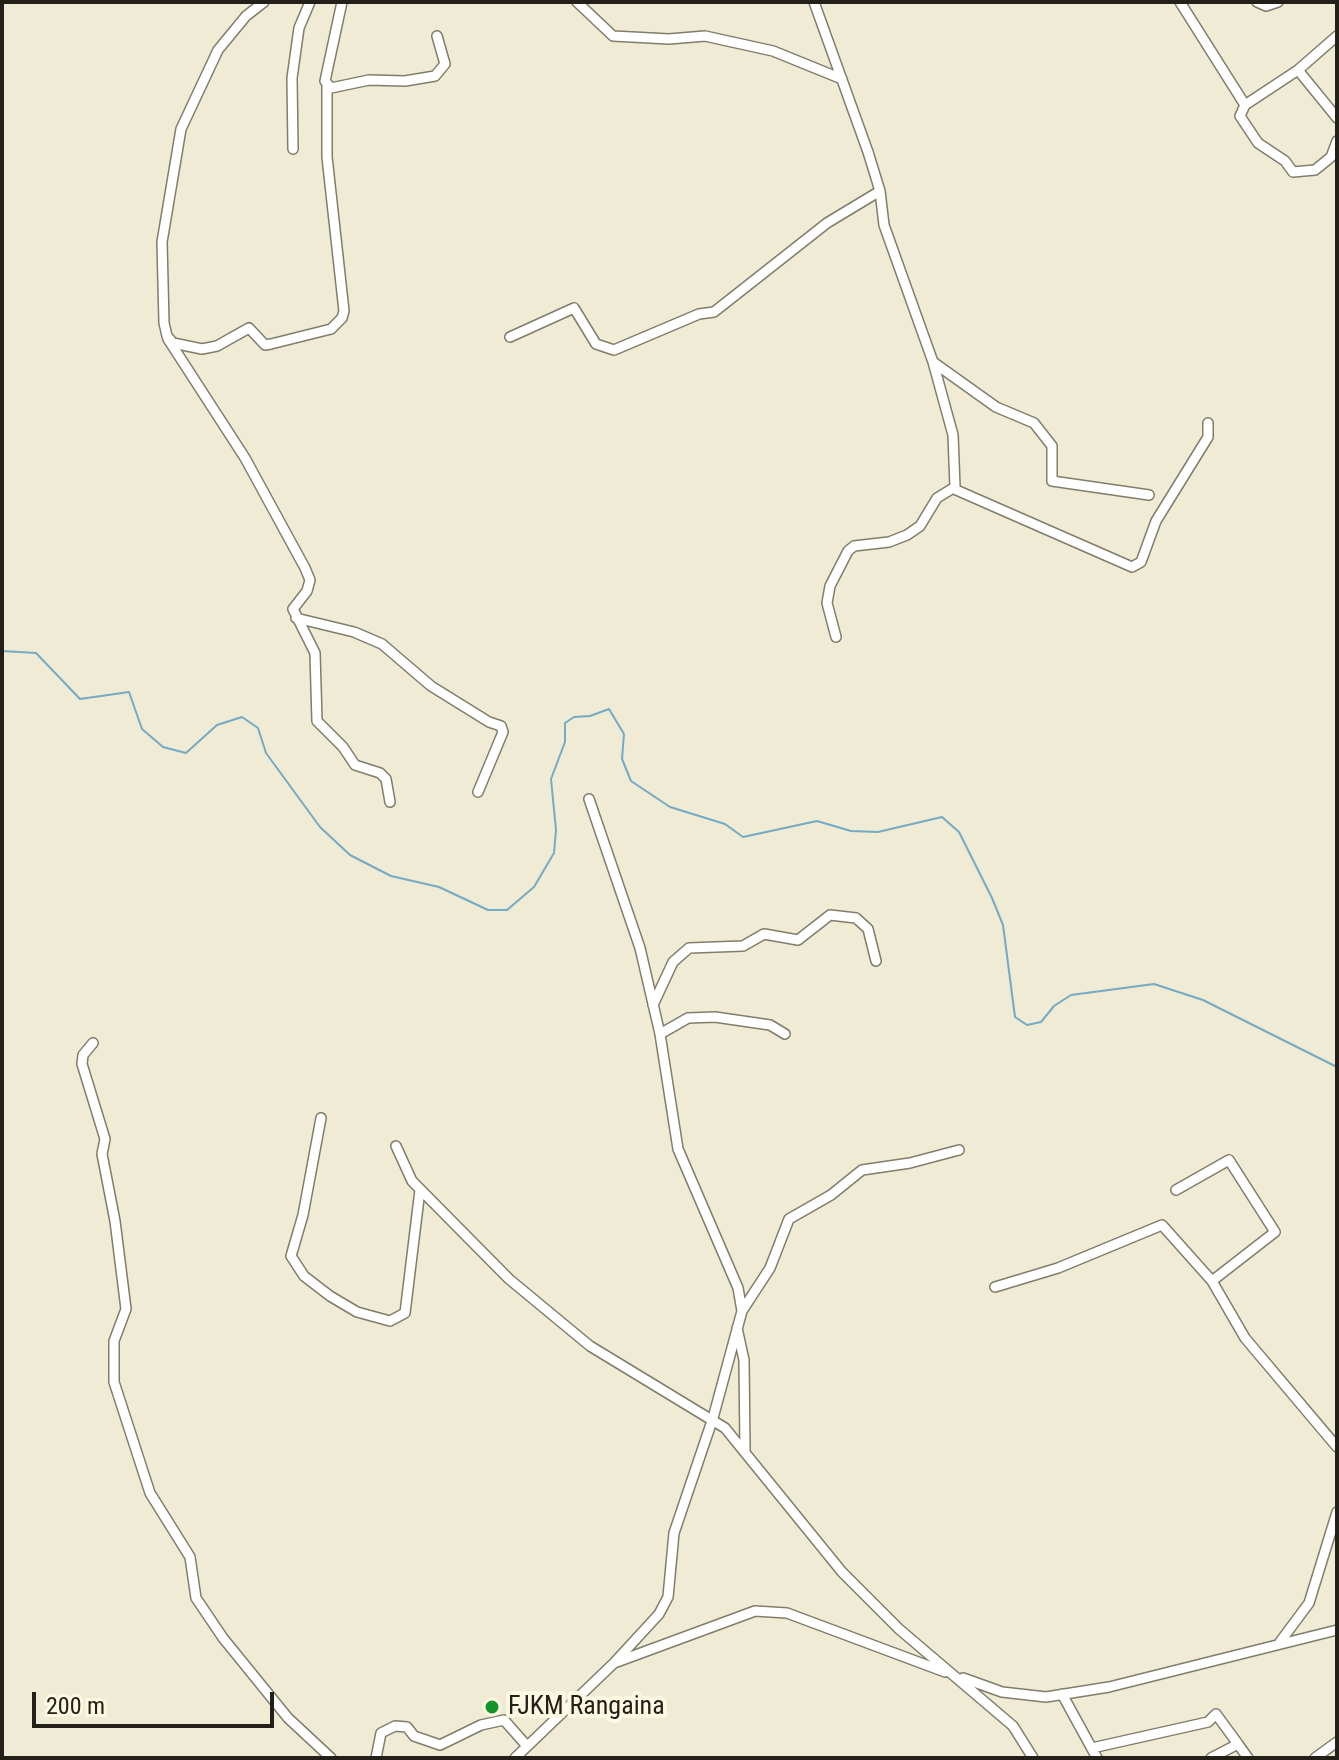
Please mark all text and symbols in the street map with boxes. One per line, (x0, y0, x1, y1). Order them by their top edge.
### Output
scale bar (36, 1676, 278, 1726)
place label: FJKM Rangaina (508, 1691, 665, 1723)
text: 200 m (46, 1692, 105, 1720)
marker: FJKM Rangaina (483, 1698, 501, 1716)

